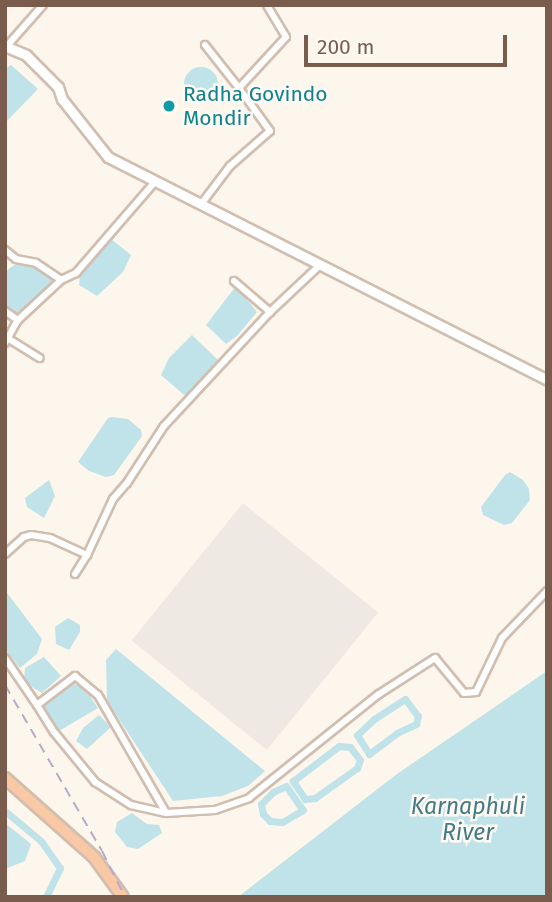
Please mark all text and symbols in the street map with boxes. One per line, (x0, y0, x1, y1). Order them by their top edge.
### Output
scale bar (307, 21, 510, 65)
text: 200 m (317, 34, 374, 60)
place label: Radha Govindo Mondir (183, 81, 328, 131)
marker: Radha Govindo Mondir (161, 98, 177, 114)
water label: Karnaphuli River (411, 792, 525, 846)

